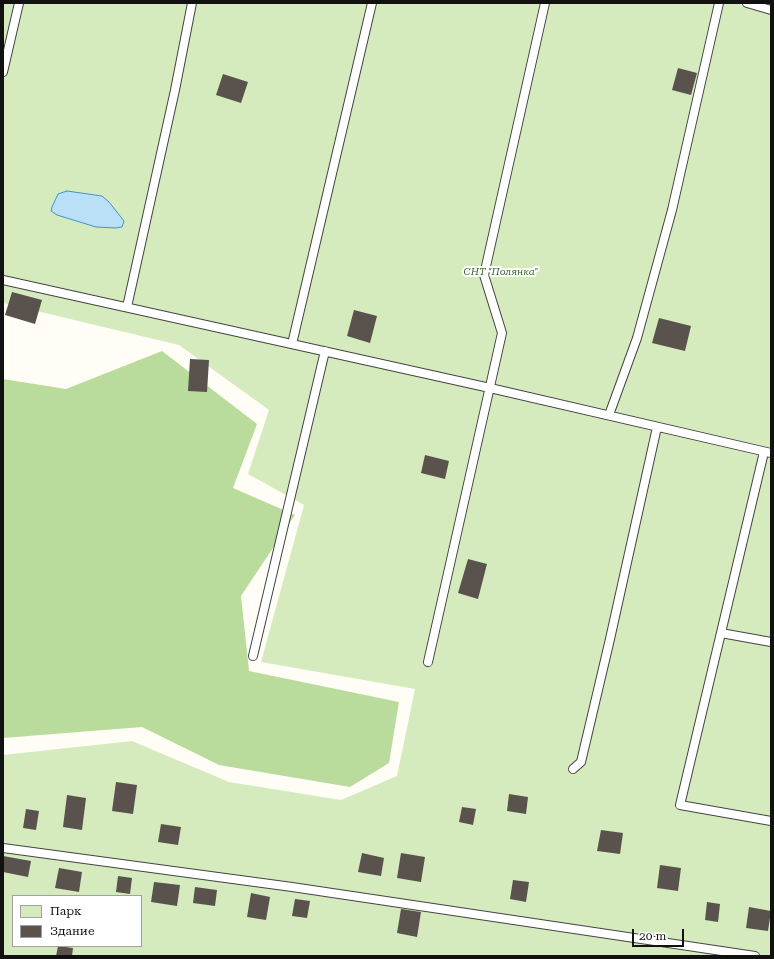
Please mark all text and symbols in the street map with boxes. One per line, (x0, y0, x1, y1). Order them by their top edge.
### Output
park label: СНТ "Полянка" (464, 266, 538, 278)
legend (12, 895, 142, 947)
text: Парк (50, 904, 82, 918)
scale bar (634, 921, 686, 947)
text: Здание (50, 924, 94, 938)
text: 20 m (639, 929, 666, 943)

